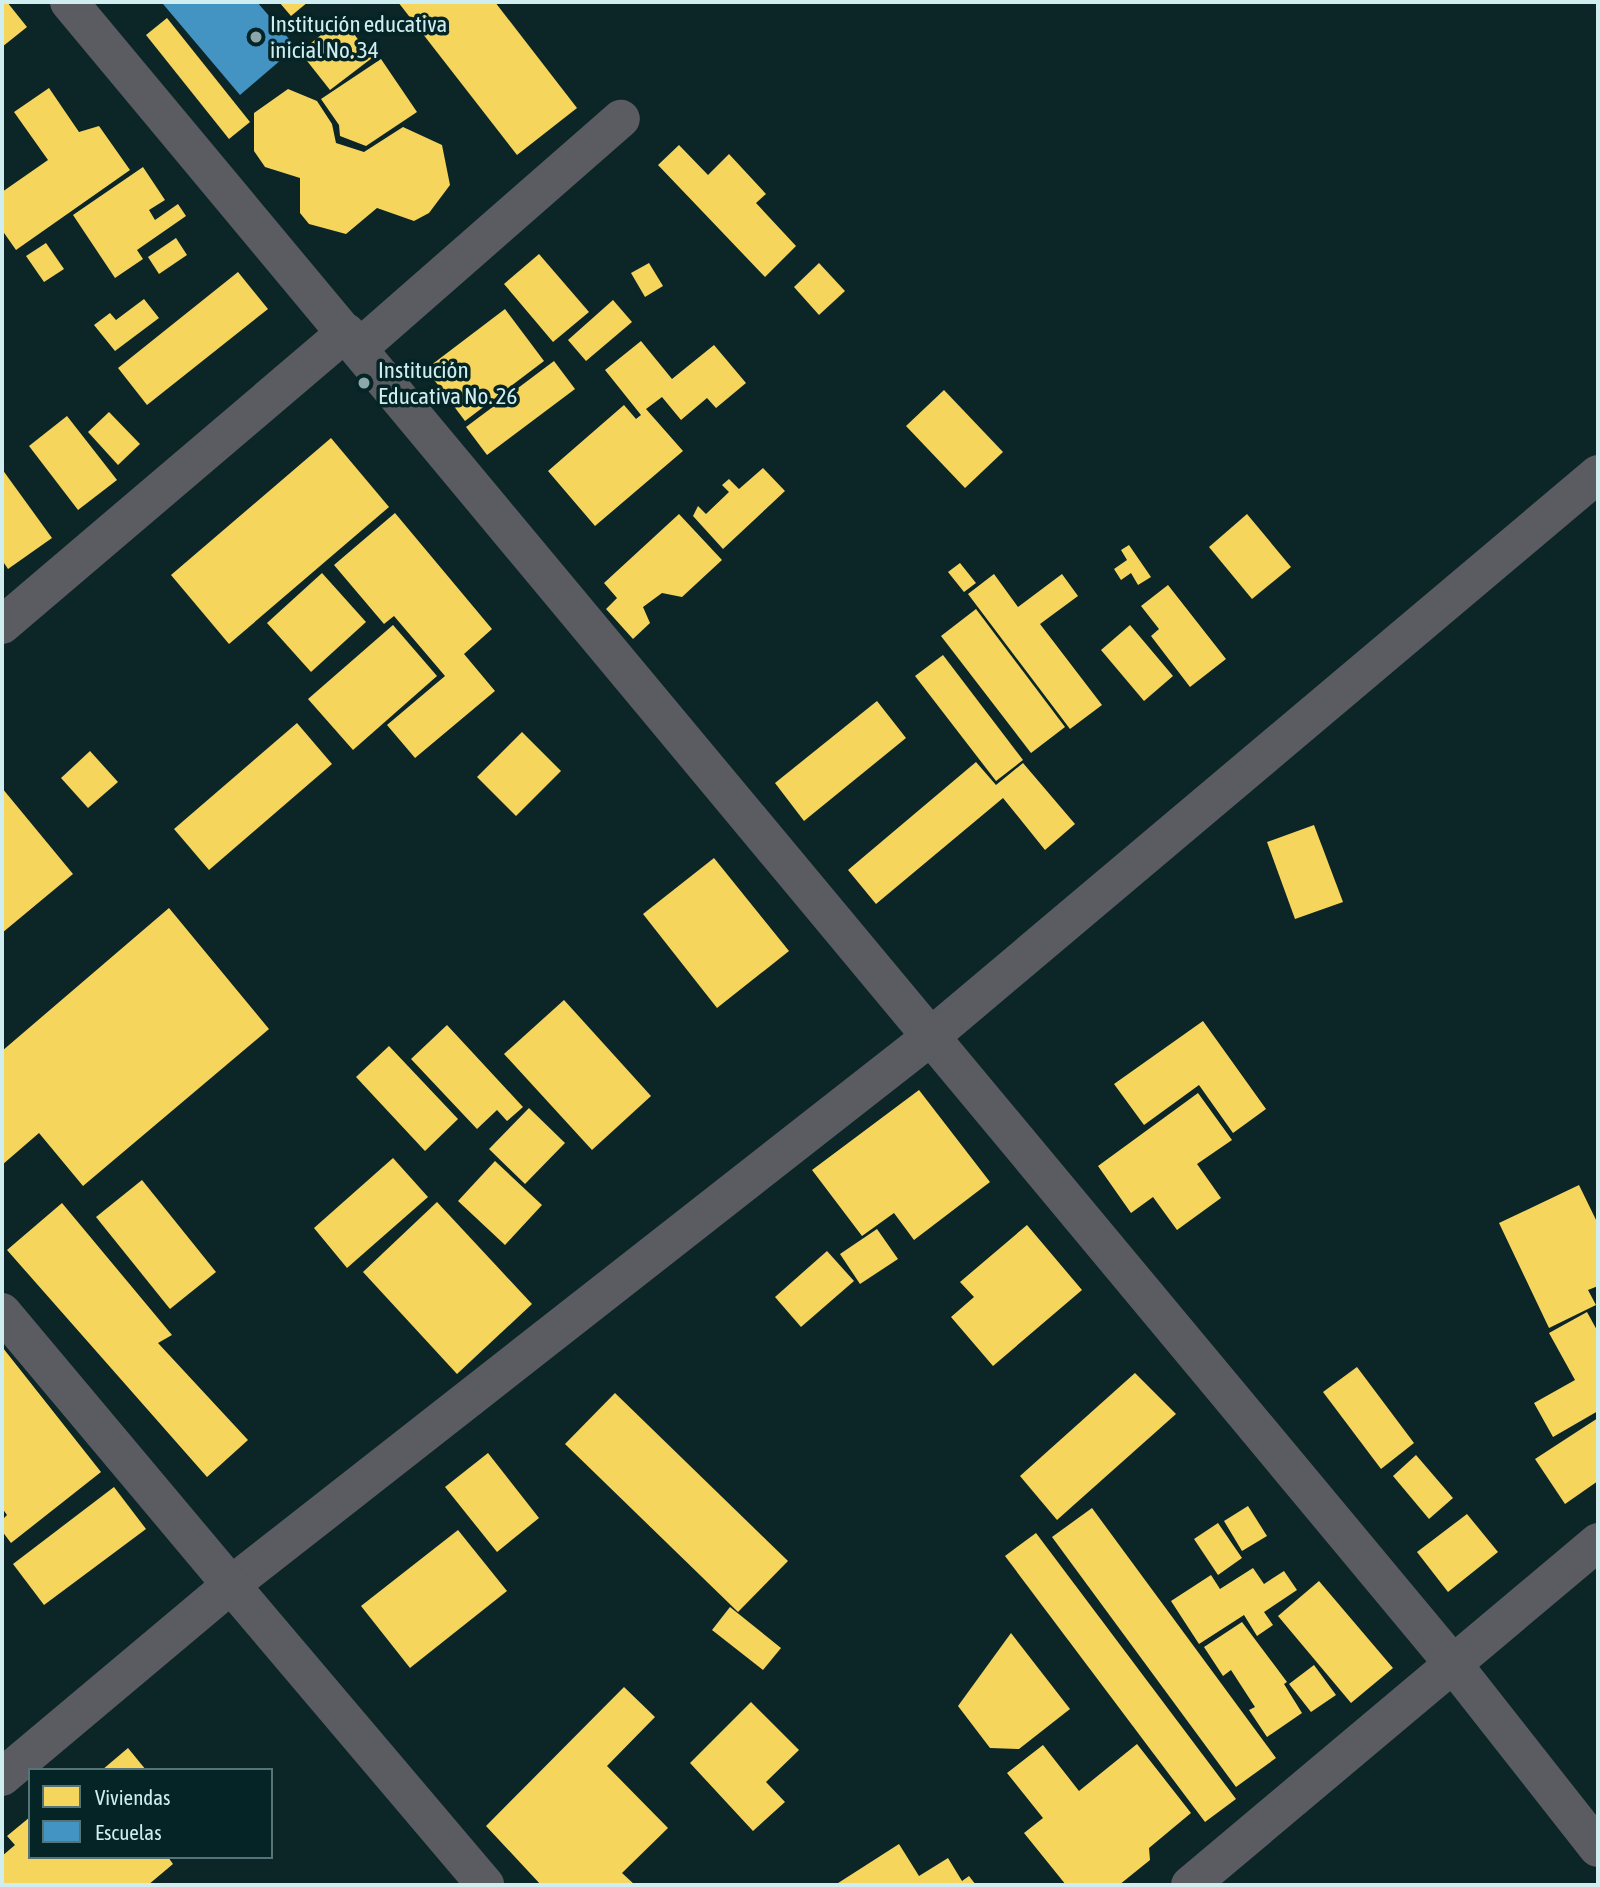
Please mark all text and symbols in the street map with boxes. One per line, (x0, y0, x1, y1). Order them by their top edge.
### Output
place label: Institución educativa inicial No. 34 (270, 10, 447, 64)
marker: Institución educativa inicial No. 34 (248, 29, 264, 45)
place label: Institución Educativa No. 26 (378, 356, 517, 410)
marker: Institución Educativa No. 26 (356, 375, 372, 391)
legend (28, 1768, 273, 1859)
text: Viviendas (95, 1785, 170, 1809)
text: Escuelas (95, 1820, 162, 1844)

